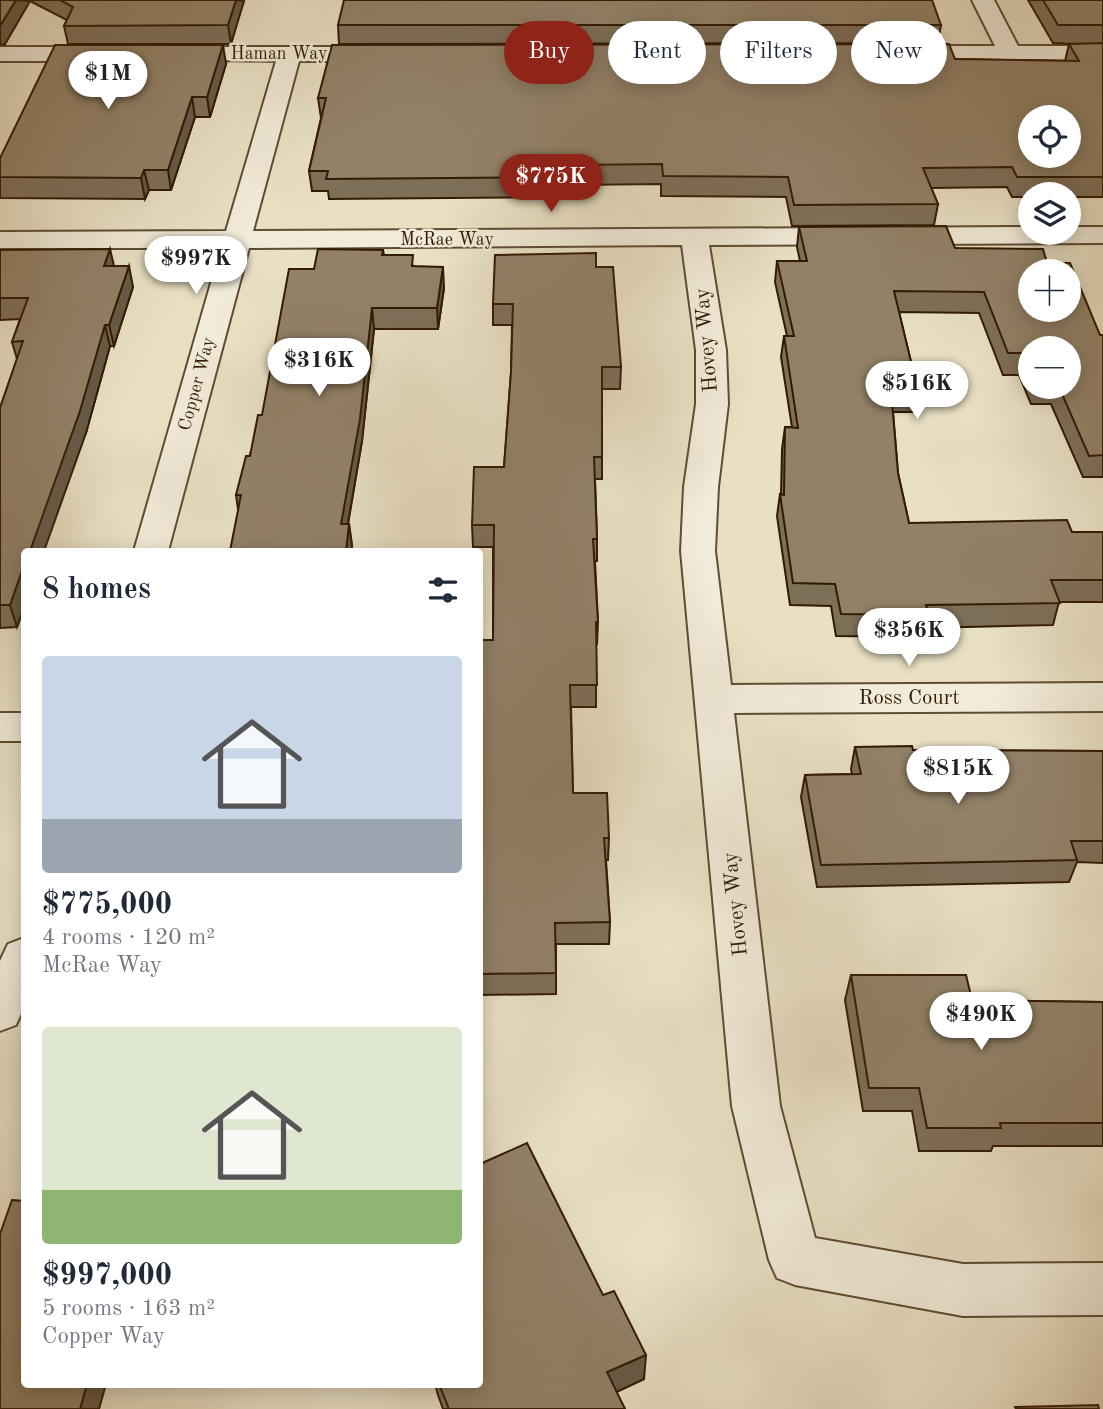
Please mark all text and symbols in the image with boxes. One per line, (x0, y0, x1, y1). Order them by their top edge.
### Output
chip: Buy (504, 21, 594, 84)
chip: Rent (608, 21, 706, 84)
chip: Filters (720, 21, 837, 84)
chip: New (851, 21, 947, 84)
street label: Haman Way (231, 45, 328, 63)
pin: $1M (74, 52, 142, 111)
text: $1M (84, 62, 132, 85)
map controls (1018, 105, 1081, 399)
button: locate (1018, 105, 1081, 168)
pin: $775K (502, 154, 600, 214)
text: $775K (515, 165, 587, 188)
button: layers (1018, 182, 1081, 245)
street label: McRae Way (400, 231, 494, 249)
pin: $997K (147, 236, 245, 296)
text: $997K (160, 247, 232, 270)
button: + (1018, 259, 1081, 322)
street label: Hovey Way (692, 287, 722, 393)
street label: Copper Way (176, 335, 218, 433)
button: − (1018, 336, 1081, 399)
pin: $316K (270, 338, 368, 398)
text: $316K (283, 349, 355, 372)
pin: $516K (868, 362, 966, 421)
text: $516K (881, 372, 953, 395)
icon: filters (424, 571, 462, 609)
text: 8 homes (42, 575, 151, 605)
pin: $356K (860, 608, 958, 668)
text: $356K (873, 619, 945, 642)
street label: Ross Court (858, 688, 960, 709)
icon: home (189, 701, 315, 827)
pin: $815K (909, 746, 1007, 806)
text: $815K (922, 757, 994, 780)
street label: Hovey Way (720, 851, 752, 957)
text: $775,000 (42, 890, 172, 920)
text: 4 rooms · 120 m² (42, 926, 215, 949)
text: McRae Way (42, 954, 162, 977)
pin: $490K (932, 992, 1030, 1052)
text: $490K (945, 1003, 1017, 1026)
icon: home (189, 1072, 315, 1198)
text: $997,000 (42, 1261, 172, 1291)
text: 5 rooms · 163 m² (42, 1297, 215, 1320)
text: Copper Way (42, 1325, 165, 1348)

